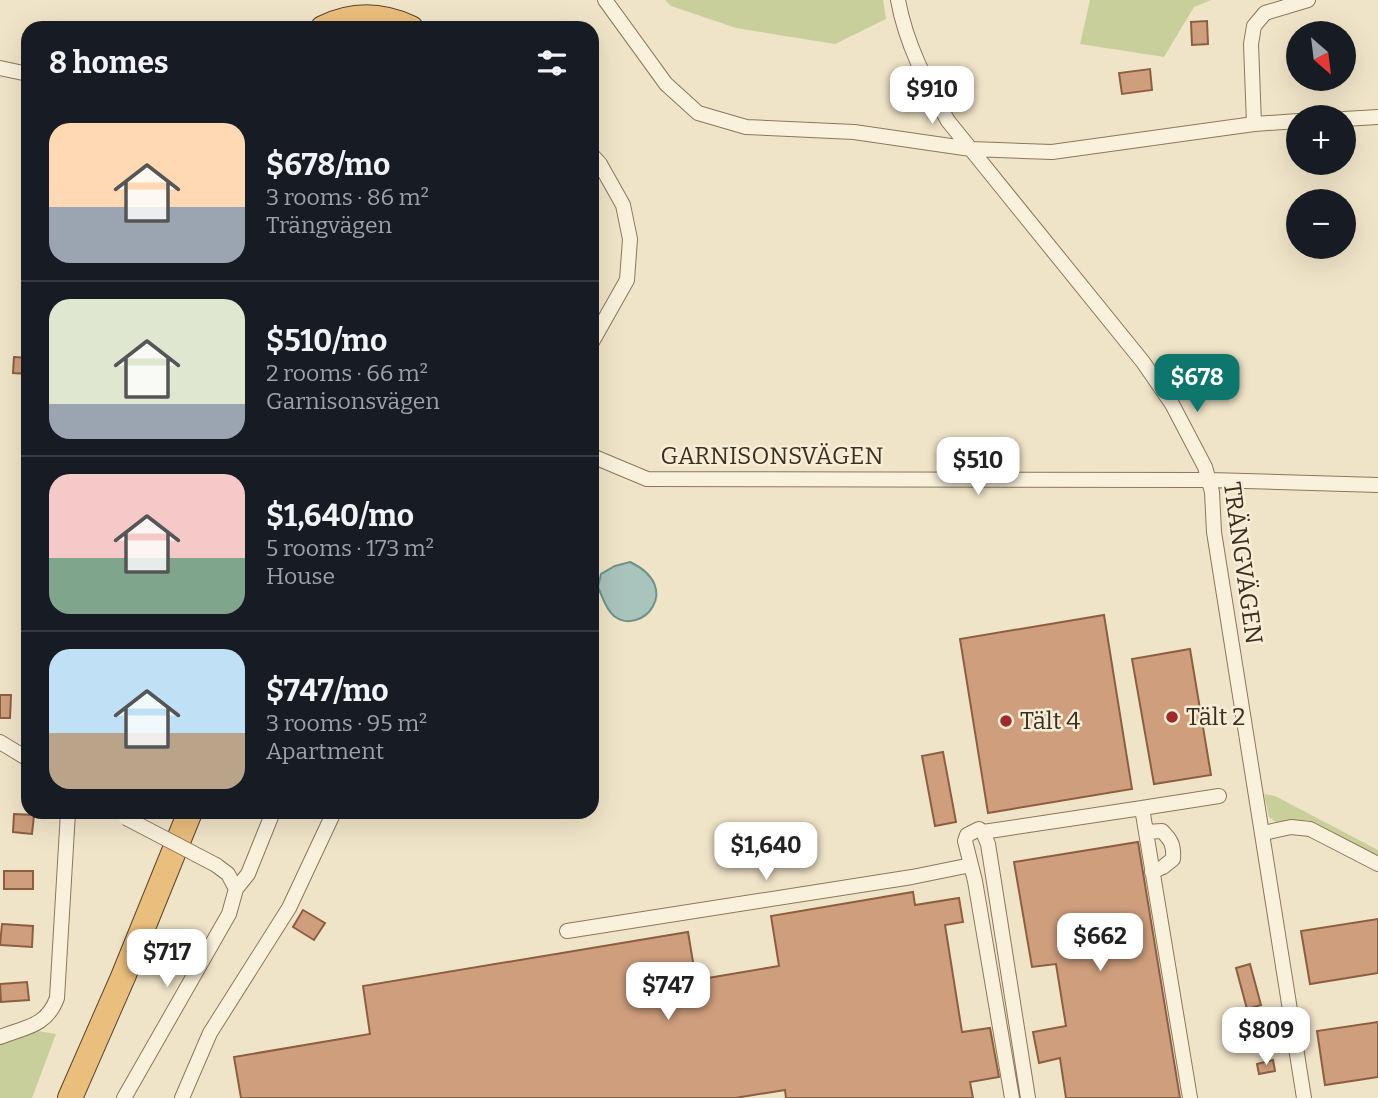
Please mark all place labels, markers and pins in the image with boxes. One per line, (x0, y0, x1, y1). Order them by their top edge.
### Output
pin: $910 (891, 66, 973, 126)
pin: $678 (1156, 354, 1238, 414)
pin: $510 (937, 438, 1019, 497)
place label: Tält 2 (1186, 703, 1245, 731)
place label: Tält 4 (1020, 707, 1080, 735)
marker: Tält 2 (1164, 709, 1180, 725)
marker: Tält 4 (998, 713, 1014, 729)
pin: $1,640 (709, 822, 823, 882)
pin: $662 (1059, 914, 1141, 973)
pin: $717 (126, 930, 208, 989)
pin: $747 (627, 962, 709, 1022)
pin: $809 (1225, 1007, 1307, 1067)

